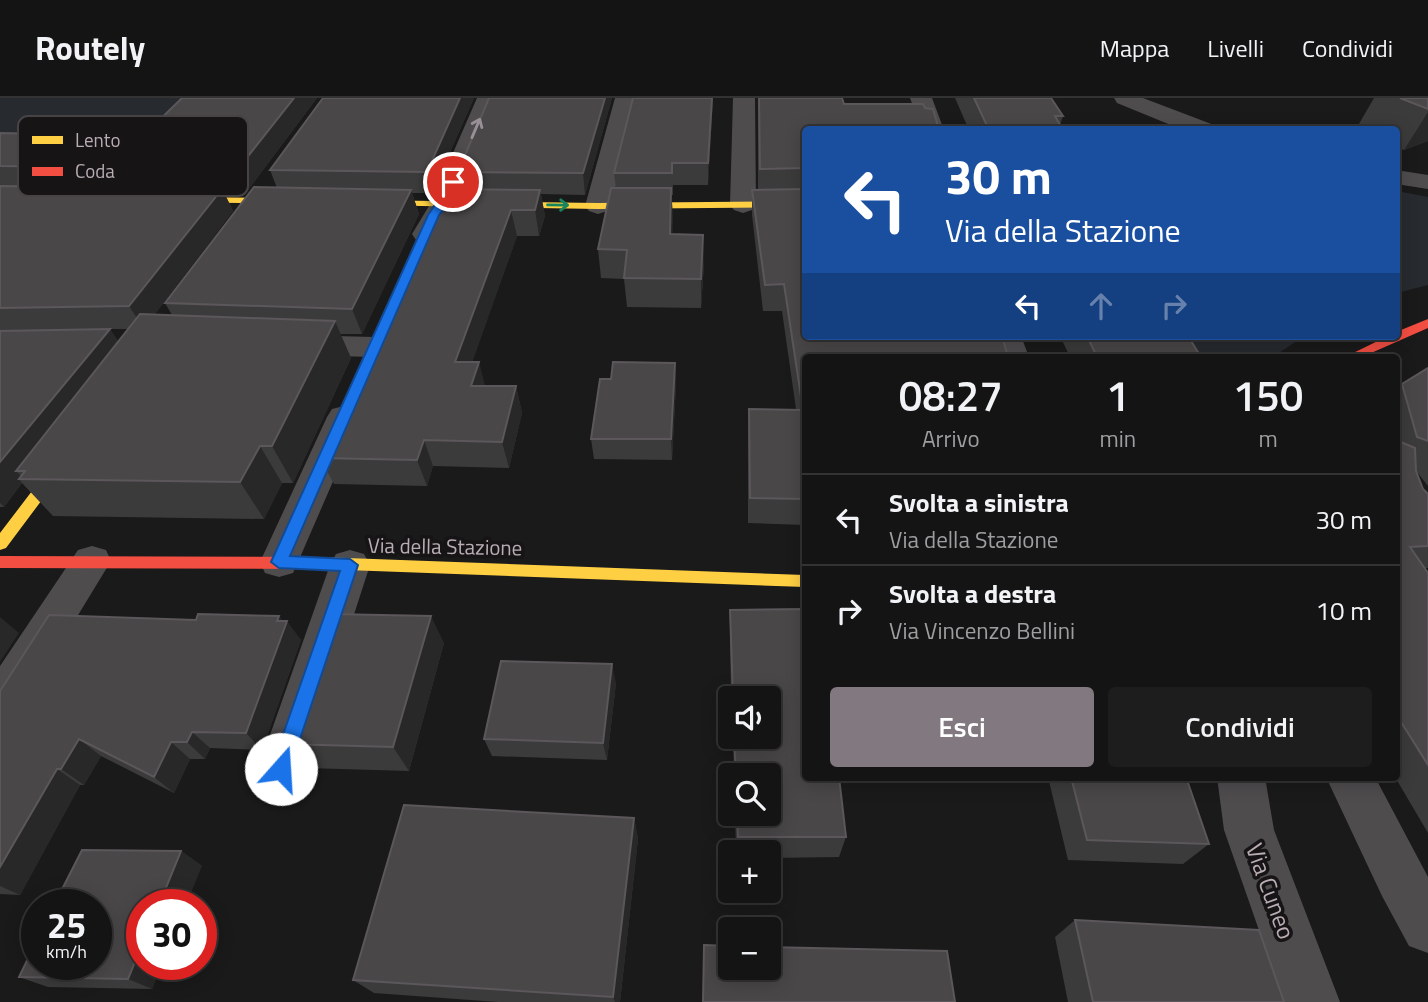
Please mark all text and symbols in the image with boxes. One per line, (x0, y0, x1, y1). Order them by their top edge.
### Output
text: Routely (35, 23, 145, 73)
text: Mappa (1100, 30, 1169, 66)
text: Livelli (1207, 30, 1264, 66)
text: Condividi (1302, 30, 1393, 66)
legend (18, 116, 248, 196)
one-way arrow (470, 118, 483, 139)
text: Lento (75, 125, 120, 154)
text: 30 m (945, 138, 1052, 213)
pin (423, 152, 483, 212)
icon: left (830, 154, 921, 245)
text: Coda (75, 156, 115, 185)
icon: arrive (434, 163, 472, 201)
one-way arrow (546, 199, 569, 212)
text: Via della Stazione (945, 206, 1181, 254)
icon: left (1009, 287, 1047, 325)
icon: ahead (1082, 287, 1120, 325)
icon: right (1155, 287, 1193, 325)
text: 08:27 (899, 363, 1003, 427)
text: 1 (1106, 363, 1130, 427)
text: 150 (1233, 363, 1303, 427)
text: Arrivo (922, 421, 980, 456)
text: min (1099, 421, 1136, 456)
text: m (1258, 421, 1278, 456)
text: Svolta a sinistra (889, 483, 1069, 522)
text: 30 m (1315, 500, 1372, 539)
icon: left (830, 501, 868, 539)
text: Via della Stazione (889, 522, 1058, 557)
street label: Via della Stazione (367, 529, 523, 563)
text: Svolta a destra (889, 574, 1056, 613)
text: 10 m (1315, 591, 1372, 630)
icon: right (830, 592, 868, 630)
text: Via Vincenzo Bellini (889, 613, 1075, 648)
map controls (718, 686, 781, 980)
button: sound (718, 686, 781, 749)
button: Esci (830, 687, 1094, 767)
button: Condividi (1108, 687, 1372, 767)
position arrow (244, 732, 318, 806)
button: search (718, 763, 781, 826)
street label: Via Cuneo (1237, 838, 1305, 944)
button: + (718, 840, 781, 903)
speed limit sign: 30 (126, 889, 217, 980)
text: 25 (47, 898, 86, 952)
button: − (718, 917, 781, 980)
text: km/h (46, 938, 87, 965)

